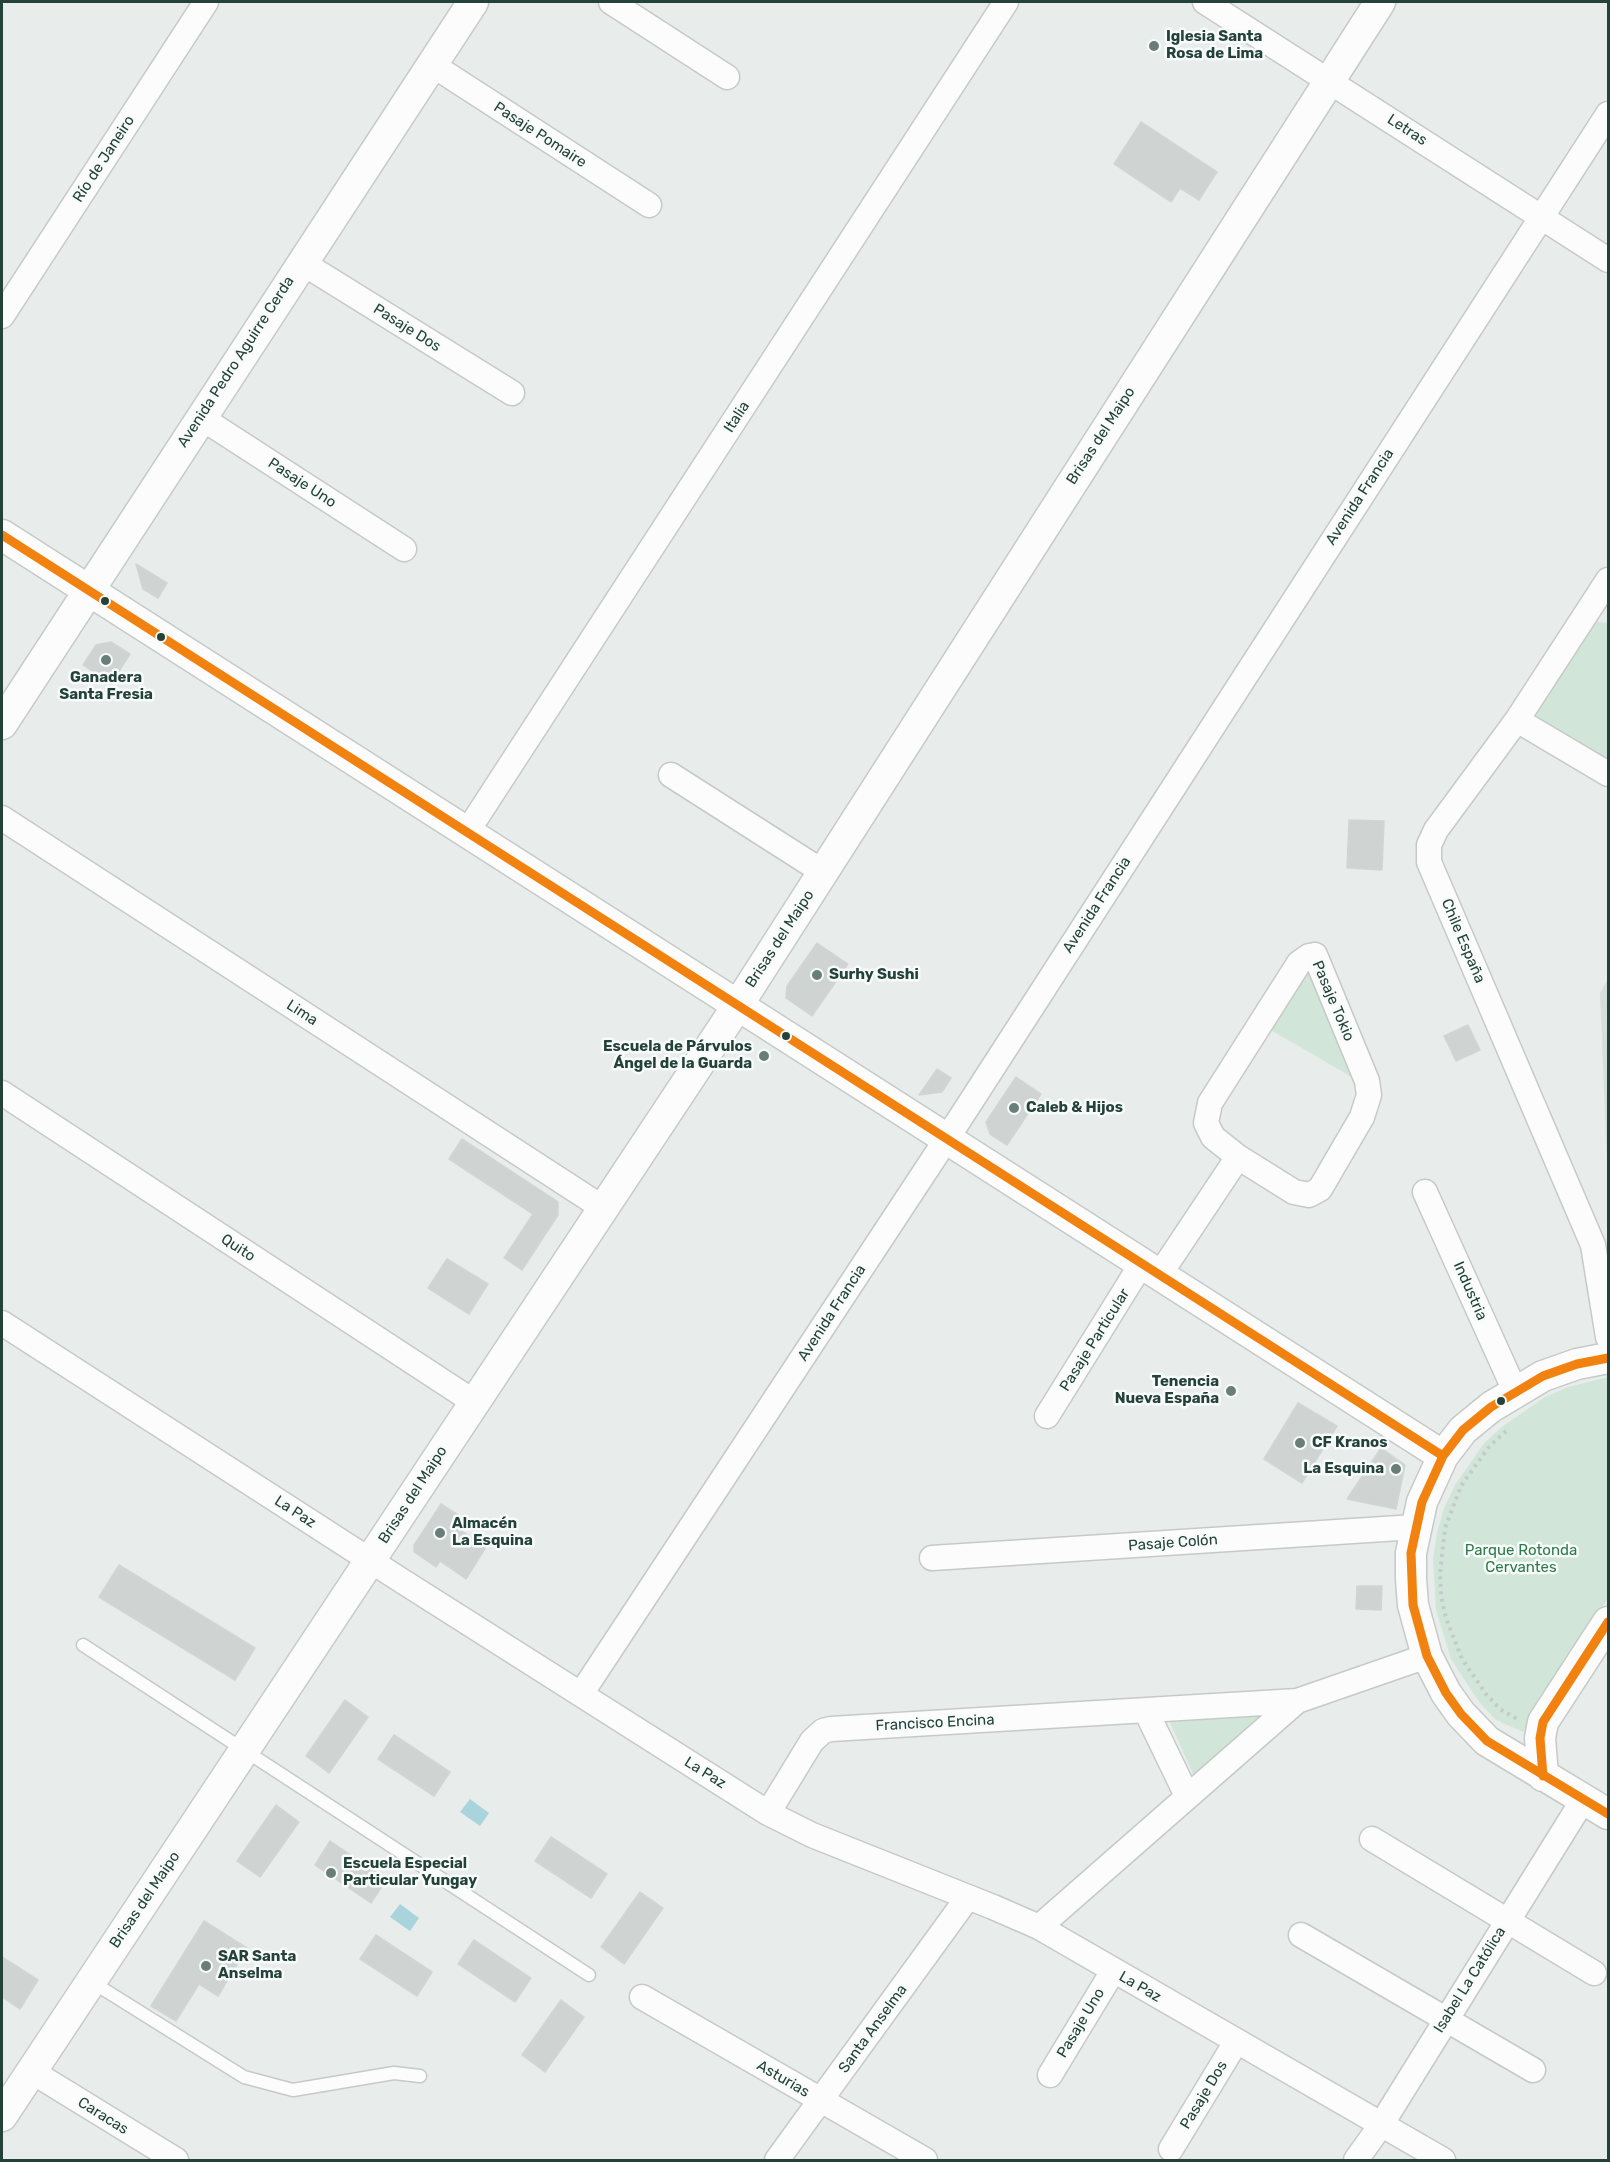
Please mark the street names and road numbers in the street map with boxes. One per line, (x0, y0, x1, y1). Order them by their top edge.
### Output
street label: Pasaje Pomaire (490, 98, 590, 172)
street label: Letras (1384, 110, 1430, 150)
street label: Río de Janeiro (69, 112, 139, 206)
street label: Avenida Pedro Aguirre Cerda (174, 273, 298, 451)
street label: Pasaje Dos (370, 300, 444, 356)
street label: Brisas del Maipo (1063, 384, 1139, 488)
street label: Italia (720, 398, 754, 436)
street label: Avenida Francia (1322, 445, 1398, 549)
street label: Pasaje Uno (264, 454, 340, 512)
street label: Avenida Francia (1059, 853, 1135, 957)
street label: Brisas del Maipo (742, 887, 818, 991)
street label: Chile España (1437, 896, 1489, 986)
street label: Pasaje Tokio (1308, 958, 1358, 1044)
street label: Lima (283, 996, 321, 1030)
street label: Quito (217, 1230, 259, 1266)
street label: Industria (1449, 1259, 1491, 1323)
street label: Avenida Francia (794, 1261, 870, 1365)
street label: Pasaje Particular (1056, 1285, 1134, 1395)
street label: Brisas del Maipo (375, 1443, 451, 1547)
street label: La Paz (271, 1492, 319, 1532)
street label: Pasaje Colón (1128, 1531, 1218, 1555)
street label: Francisco Encina (875, 1711, 995, 1735)
street label: La Paz (681, 1753, 729, 1793)
street label: Brisas del Maipo (106, 1848, 184, 1952)
street label: Isabel La Católica (1430, 1924, 1510, 2036)
street label: La Paz (1116, 1968, 1164, 2006)
street label: Santa Anselma (835, 1981, 911, 2077)
street label: Pasaje Uno (1053, 1985, 1109, 2061)
street label: Asturias (753, 2057, 813, 2101)
street label: Pasaje Dos (1177, 2058, 1231, 2132)
street label: Caracas (74, 2093, 132, 2139)

